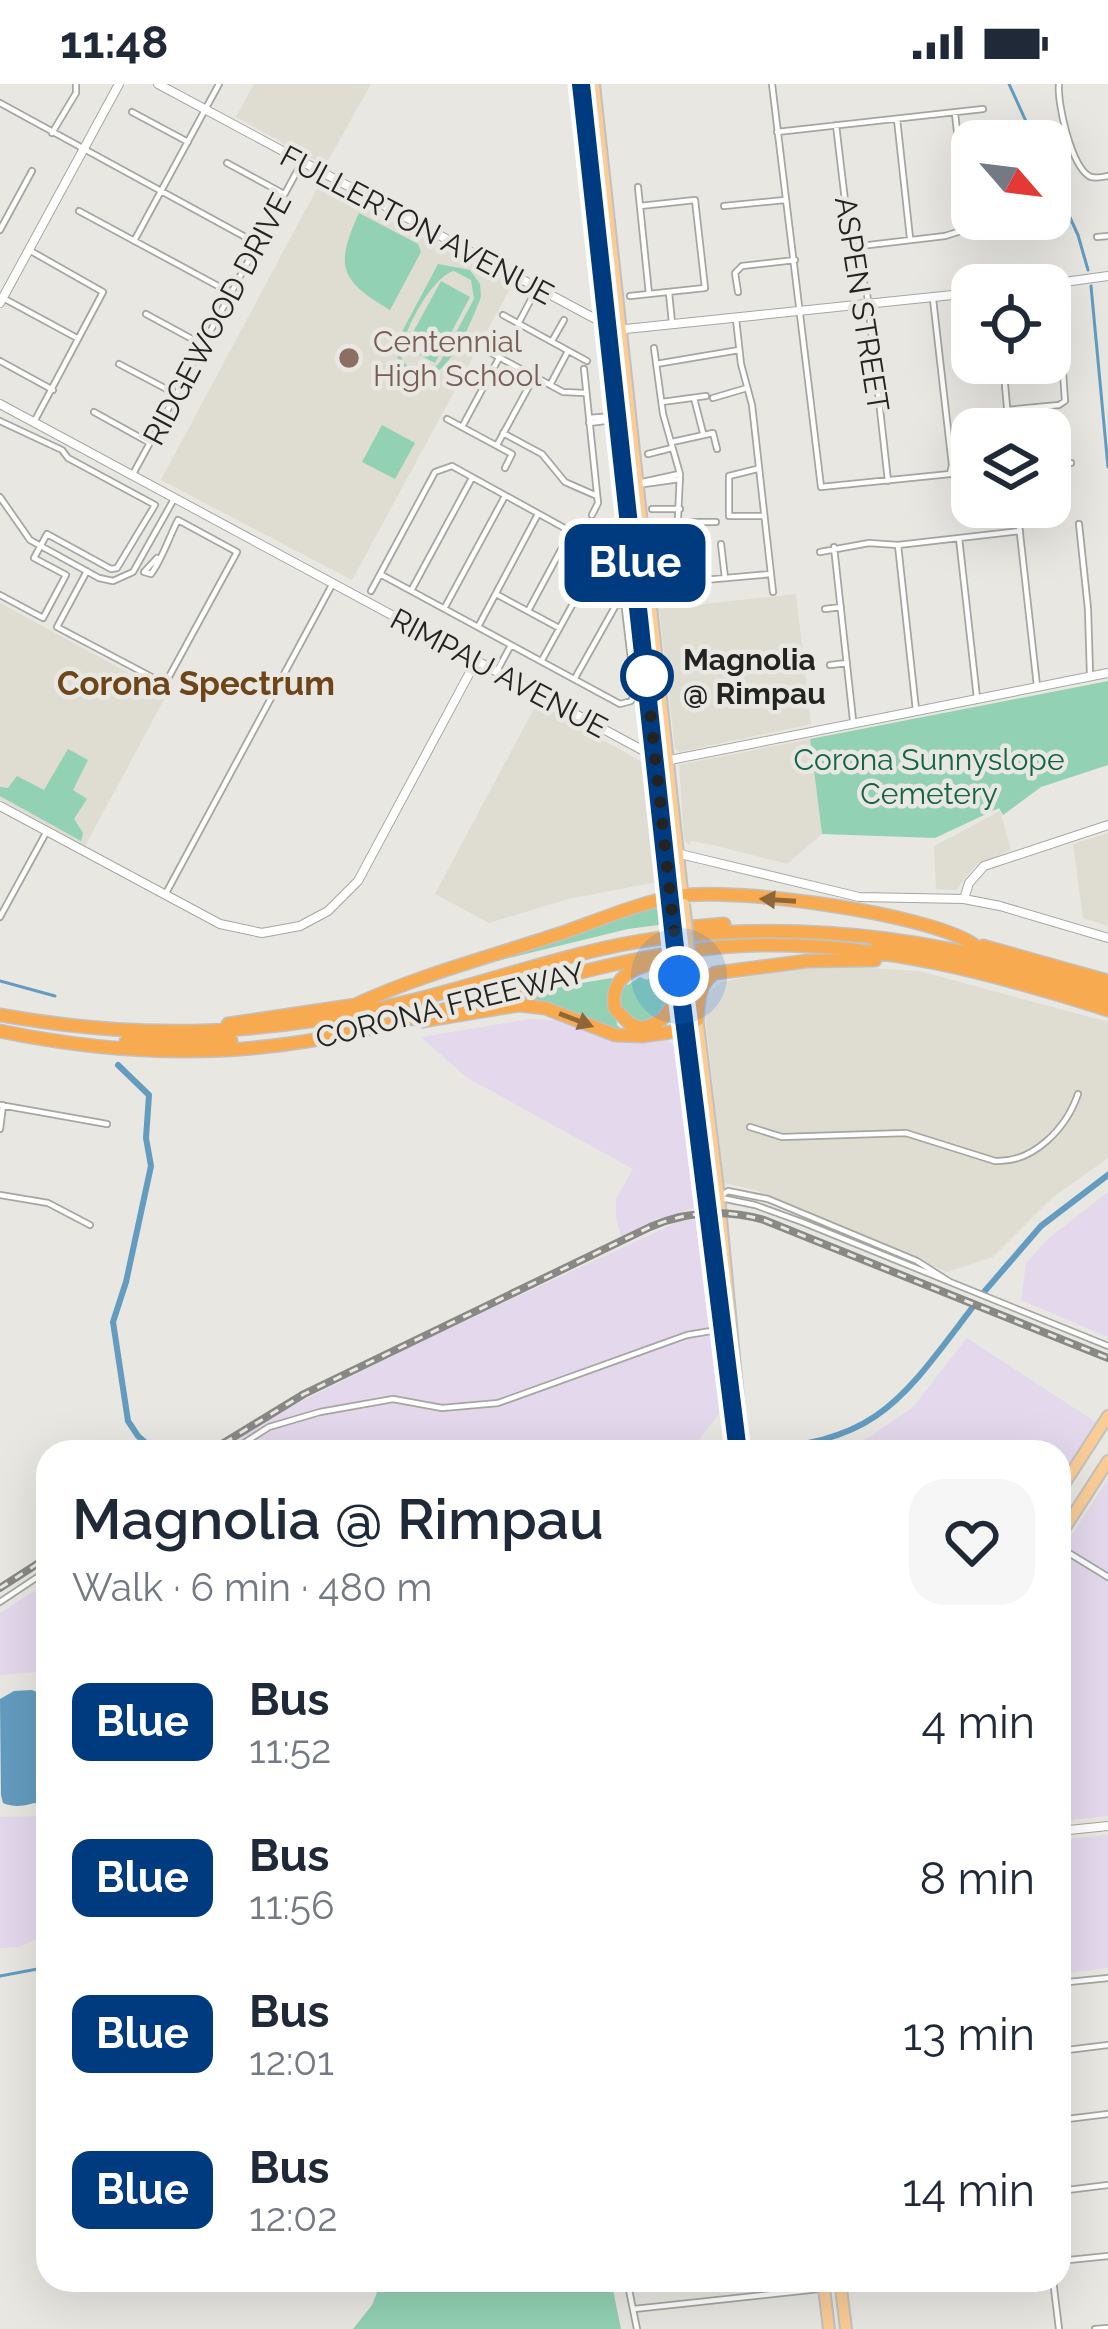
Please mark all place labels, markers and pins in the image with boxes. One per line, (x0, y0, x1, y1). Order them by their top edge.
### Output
place label: Centennial High School (373, 324, 542, 393)
marker: Centennial High School (336, 345, 362, 371)
place label: Magnolia @ Rimpau (683, 642, 826, 711)
marker: Magnolia @ Rimpau (622, 651, 672, 701)

